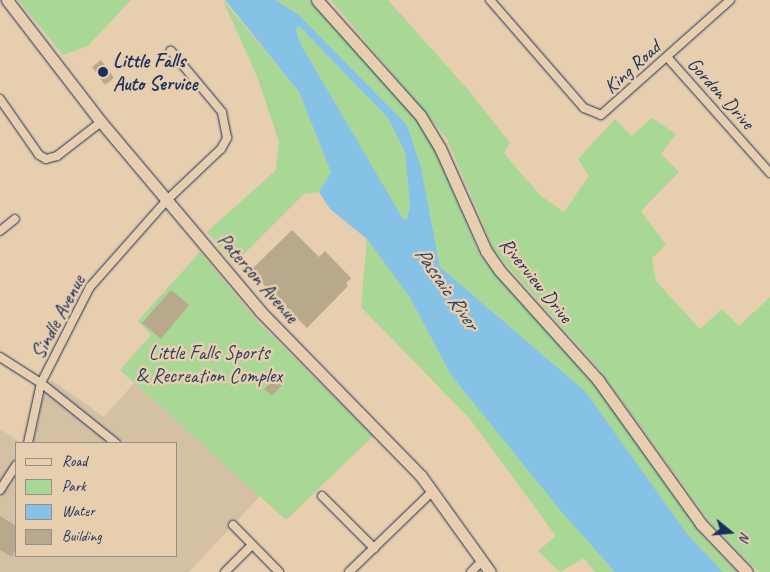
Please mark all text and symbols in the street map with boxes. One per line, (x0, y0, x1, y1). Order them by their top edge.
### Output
street label: King Road (599, 35, 665, 99)
place label: Little Falls Auto Service (113, 49, 197, 96)
street label: Gordon Drive (682, 52, 760, 134)
marker: Little Falls Auto Service (97, 66, 109, 78)
street label: Paterson Avenue (212, 228, 304, 328)
street label: Riverview Drive (494, 232, 578, 328)
water label: Passaic River (410, 242, 484, 334)
street label: Sindle Avenue (26, 271, 90, 363)
park label: Little Falls Sports & Recreation Complex (136, 340, 282, 387)
legend (15, 442, 178, 557)
text: Road (62, 452, 87, 471)
text: Park (62, 477, 86, 496)
text: Water (62, 502, 95, 521)
north arrow (705, 507, 755, 557)
text: Building (62, 527, 101, 546)
text: N (735, 530, 754, 543)

